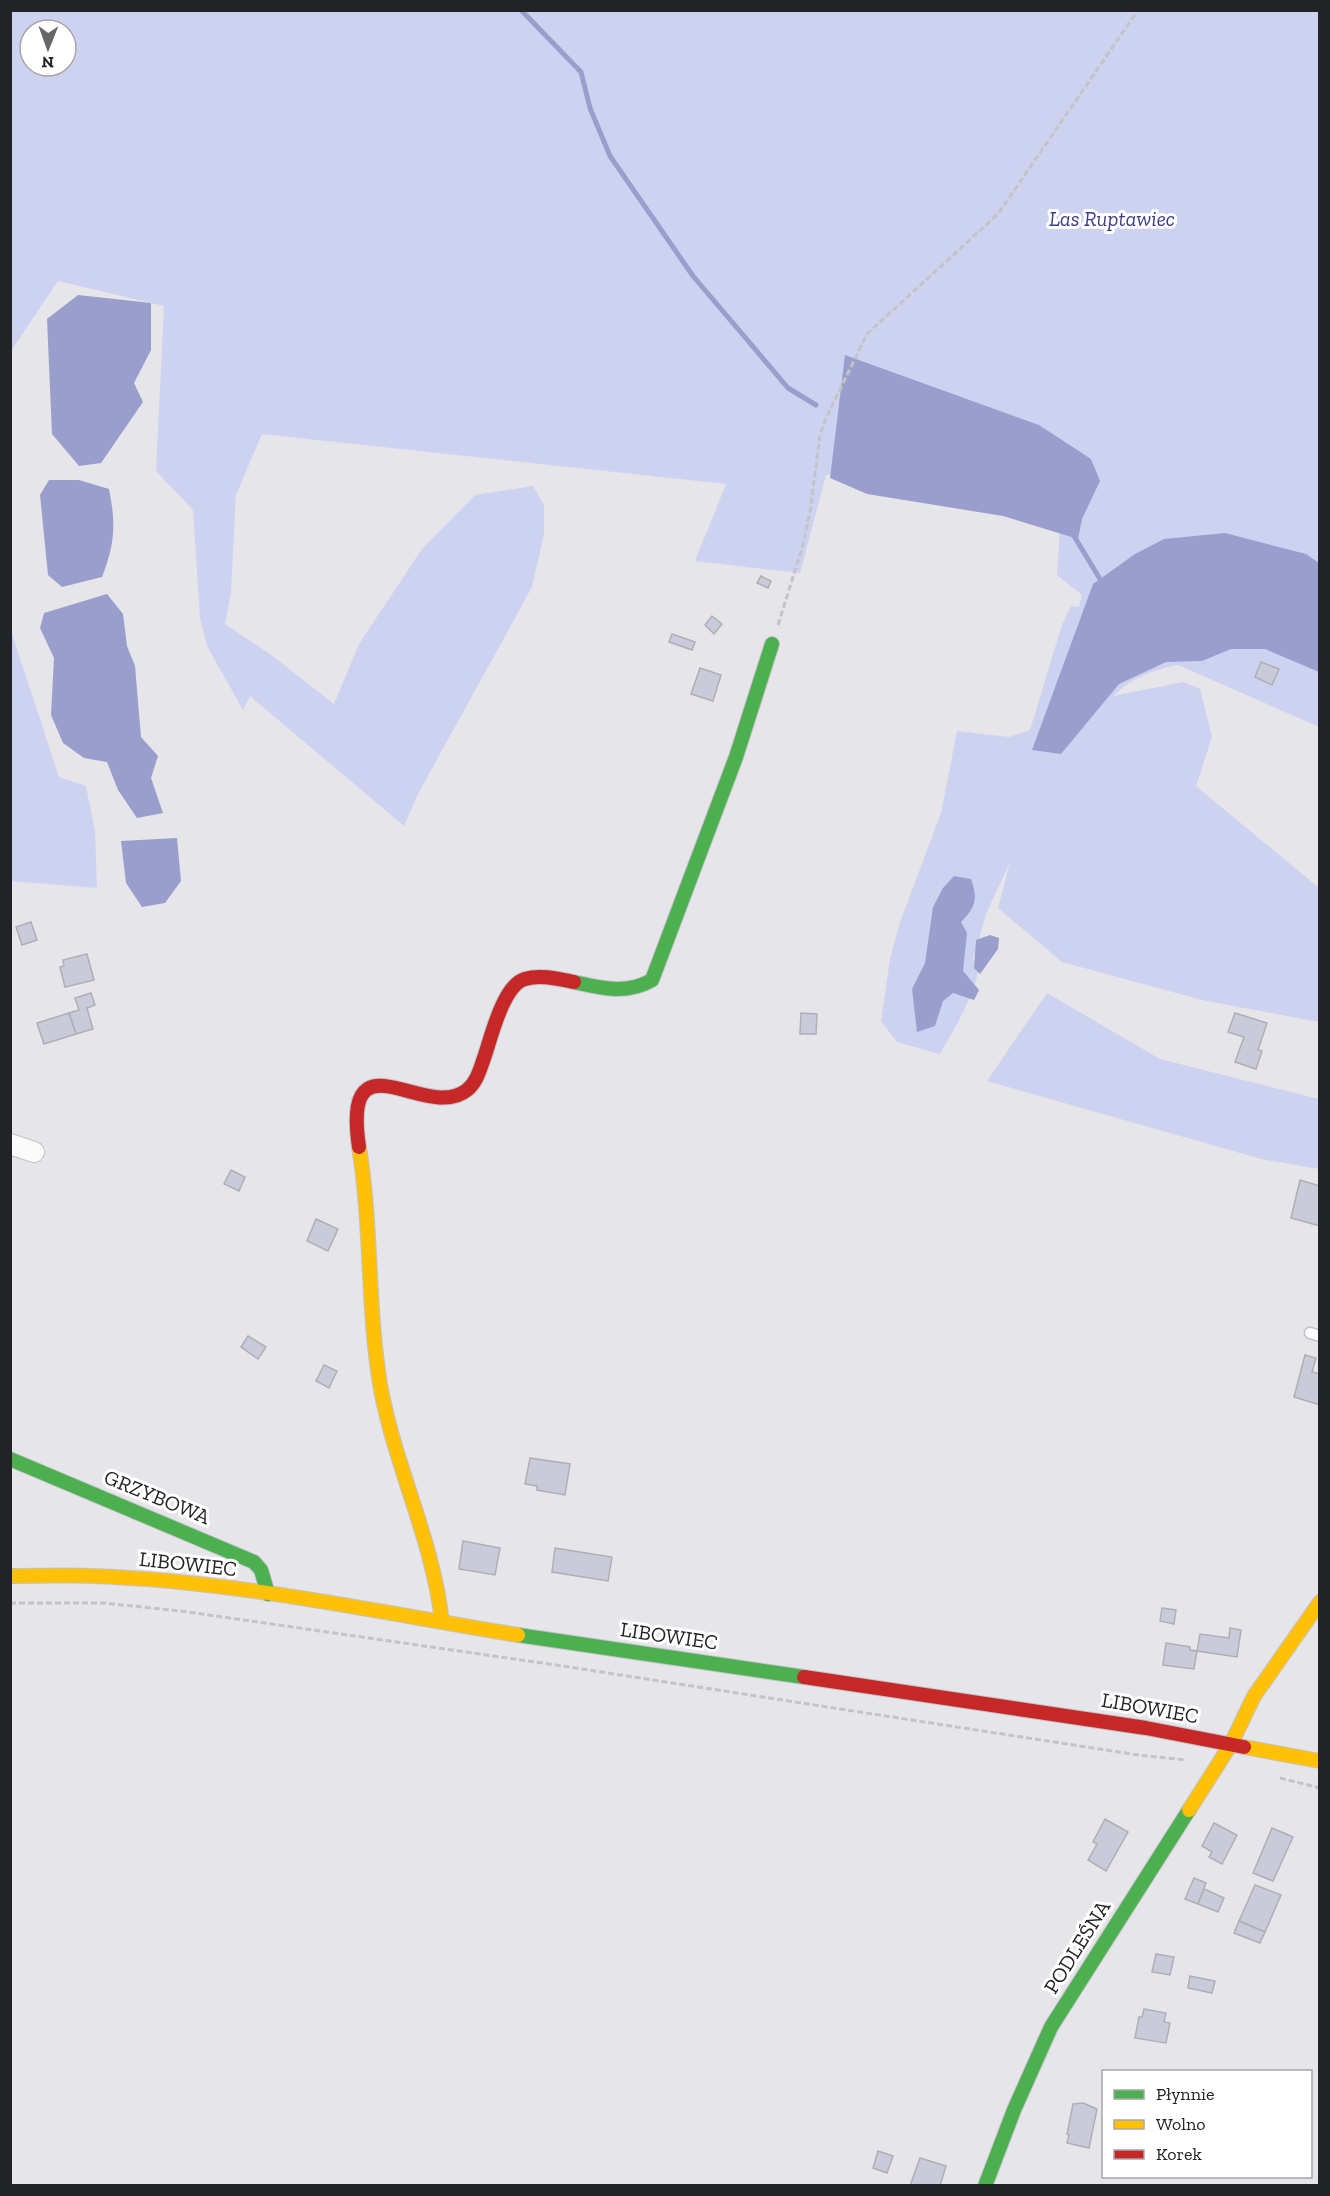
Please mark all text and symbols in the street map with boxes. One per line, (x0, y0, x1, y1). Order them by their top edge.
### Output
north arrow (18, 18, 78, 78)
text: N (41, 53, 54, 72)
park label: Las Ruptawiec (1049, 206, 1175, 231)
street label: GRZYBOWA (101, 1464, 214, 1529)
street label: LIBOWIEC (138, 1546, 238, 1581)
street label: LIBOWIEC (619, 1616, 719, 1655)
street label: LIBOWIEC (1100, 1687, 1201, 1728)
street label: PODLEŚNA (1038, 1895, 1115, 1998)
legend (1102, 2070, 1312, 2178)
text: Płynnie (1156, 2083, 1214, 2105)
text: Wolno (1156, 2113, 1206, 2135)
text: Korek (1156, 2143, 1202, 2165)

